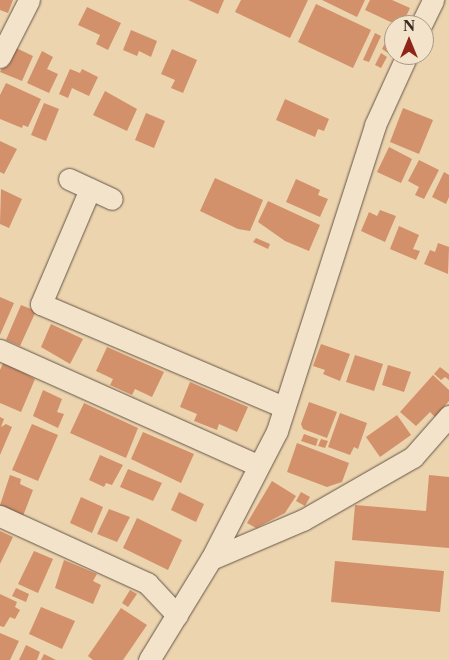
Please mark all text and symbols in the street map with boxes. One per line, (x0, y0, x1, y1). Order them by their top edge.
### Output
north arrow (384, 15, 434, 65)
text: N (403, 17, 415, 35)

